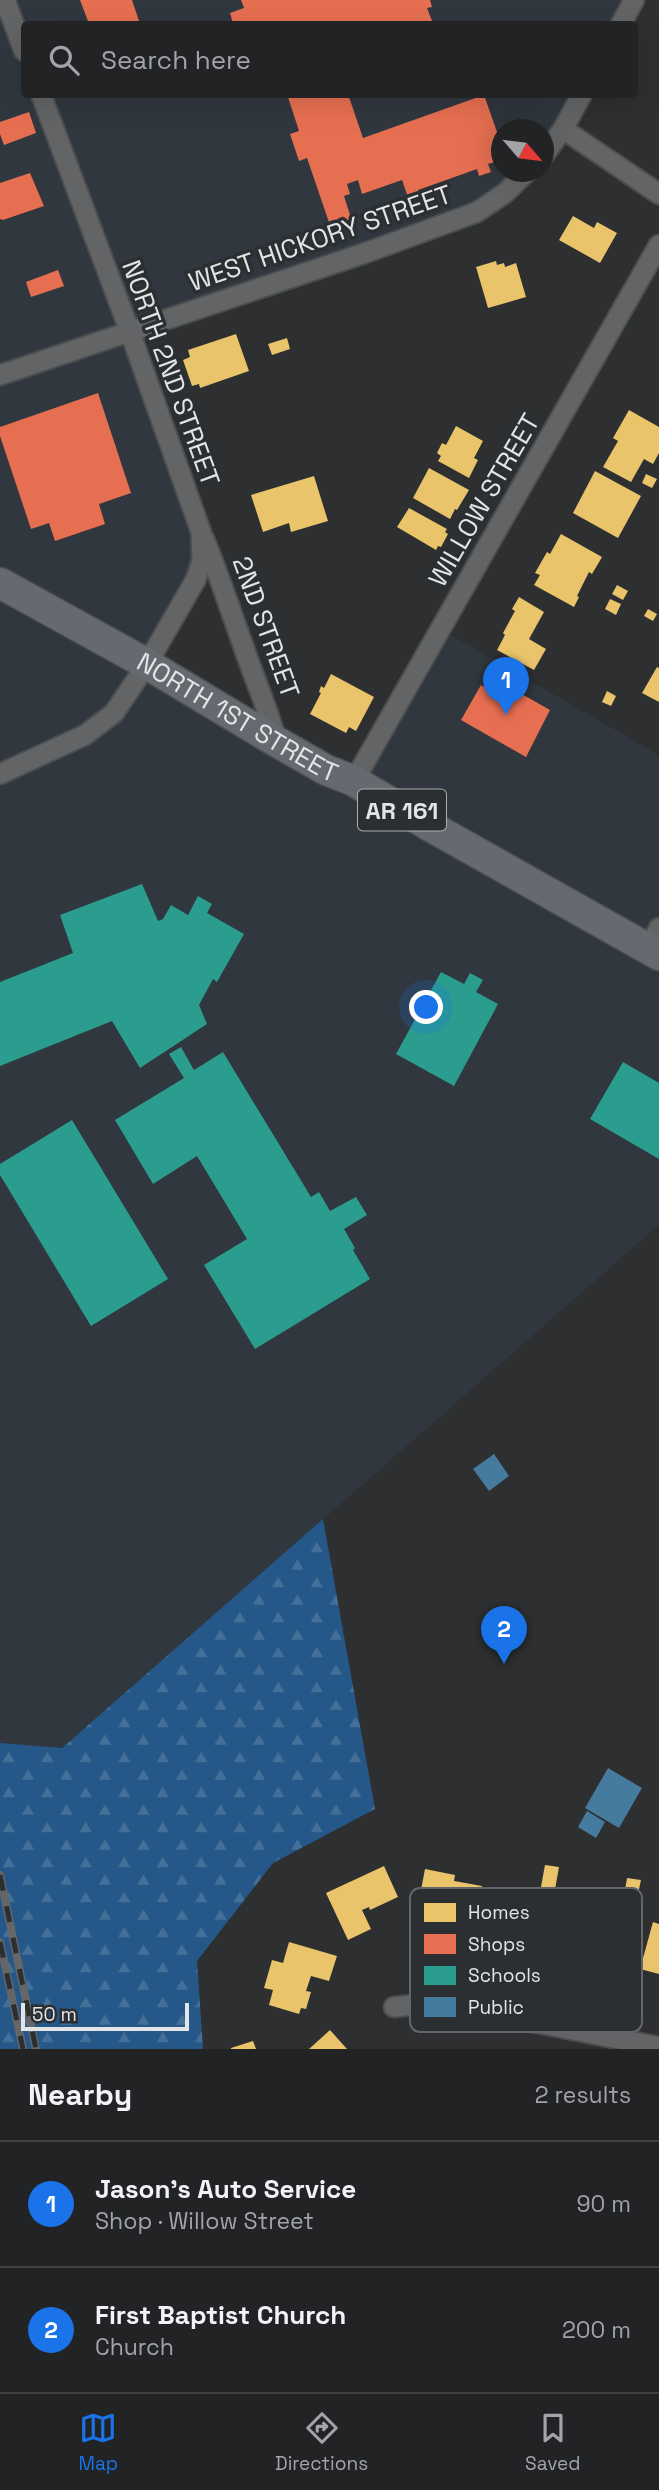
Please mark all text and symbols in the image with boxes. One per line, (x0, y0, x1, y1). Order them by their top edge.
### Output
search box (21, 21, 638, 98)
icon: search (45, 41, 83, 79)
text: Search here (101, 43, 251, 77)
north arrow (491, 119, 554, 182)
street label: WEST HICKORY STREET (184, 177, 456, 299)
street label: NORTH 2ND STREET (114, 255, 228, 491)
street label: WILLOW STREET (421, 407, 547, 593)
street label: 2ND STREET (225, 552, 307, 702)
street label: NORTH 1ST STREET (131, 645, 343, 790)
pin: 1 (483, 657, 529, 715)
road number: AR 161 (358, 790, 446, 830)
your location (409, 990, 443, 1024)
pin: 2 (481, 1606, 527, 1664)
legend (410, 1888, 642, 2032)
text: Homes (468, 1900, 530, 1925)
text: Shops (468, 1932, 525, 1957)
text: Schools (468, 1963, 541, 1988)
text: Public (468, 1995, 524, 2020)
scale bar (21, 2000, 189, 2032)
text: 50 m (32, 2002, 77, 2027)
text: Nearby (28, 2075, 132, 2114)
text: 2 results (535, 2080, 631, 2110)
text: Jason's Auto Service (95, 2172, 356, 2206)
text: 1 (46, 2189, 56, 2219)
text: 90 m (576, 2189, 631, 2219)
text: Shop · Willow Street (95, 2206, 314, 2236)
text: First Baptist Church (95, 2298, 346, 2332)
text: 2 (44, 2315, 58, 2345)
text: 200 m (562, 2315, 631, 2345)
text: Church (95, 2332, 174, 2362)
tab: Map (78, 2409, 118, 2476)
tab: Directions (275, 2409, 368, 2476)
tab: Saved (525, 2409, 581, 2476)

